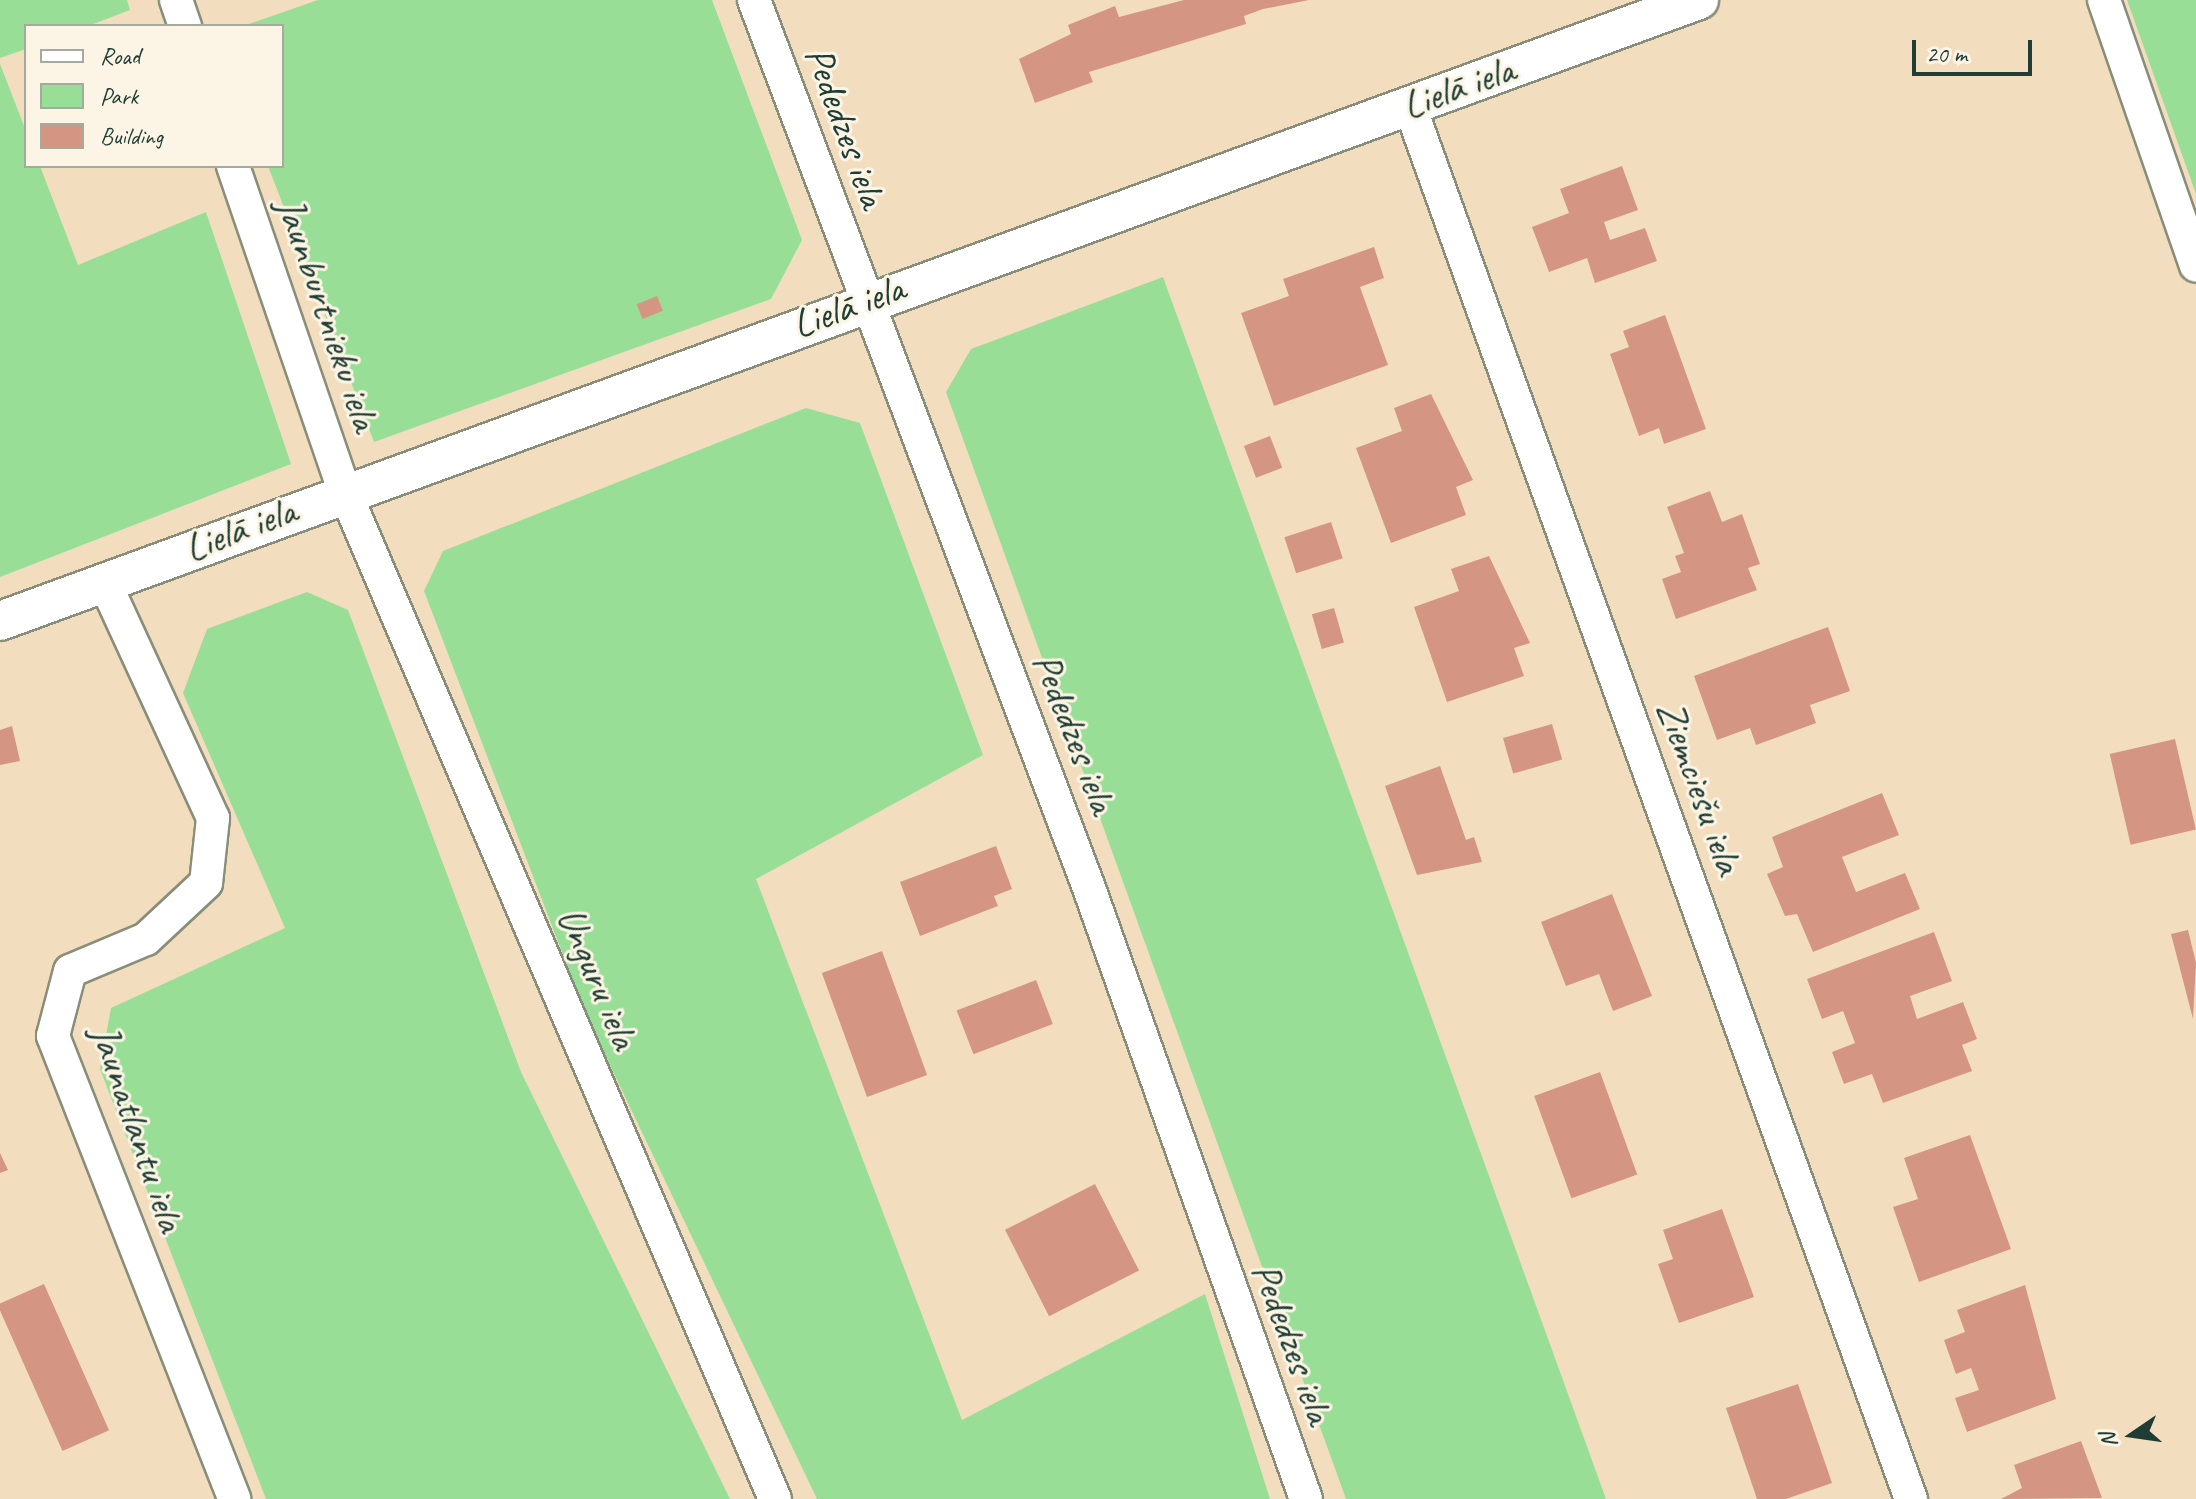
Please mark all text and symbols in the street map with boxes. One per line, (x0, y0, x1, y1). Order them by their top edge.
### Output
legend (24, 24, 284, 168)
scale bar (1916, 24, 2036, 74)
text: 20 m (1926, 39, 1967, 69)
street label: Pededzes iela (795, 40, 897, 214)
text: Road (100, 41, 140, 71)
street label: Lielā iela (1396, 45, 1520, 129)
text: Park (100, 81, 138, 111)
text: Building (100, 121, 163, 151)
street label: Jaunburtnieku iela (266, 191, 390, 437)
street label: Lielā iela (786, 264, 910, 348)
street label: Lielā iela (177, 486, 303, 572)
street label: Pededzes iela (1023, 646, 1127, 820)
street label: Ziemciešu iela (1647, 694, 1753, 880)
street label: Unguru iela (547, 900, 649, 1056)
street label: Jaunatlantu iela (80, 1018, 196, 1238)
street label: Pededzes iela (1242, 1256, 1344, 1430)
north arrow (2092, 1395, 2172, 1475)
text: N (2093, 1431, 2124, 1450)

